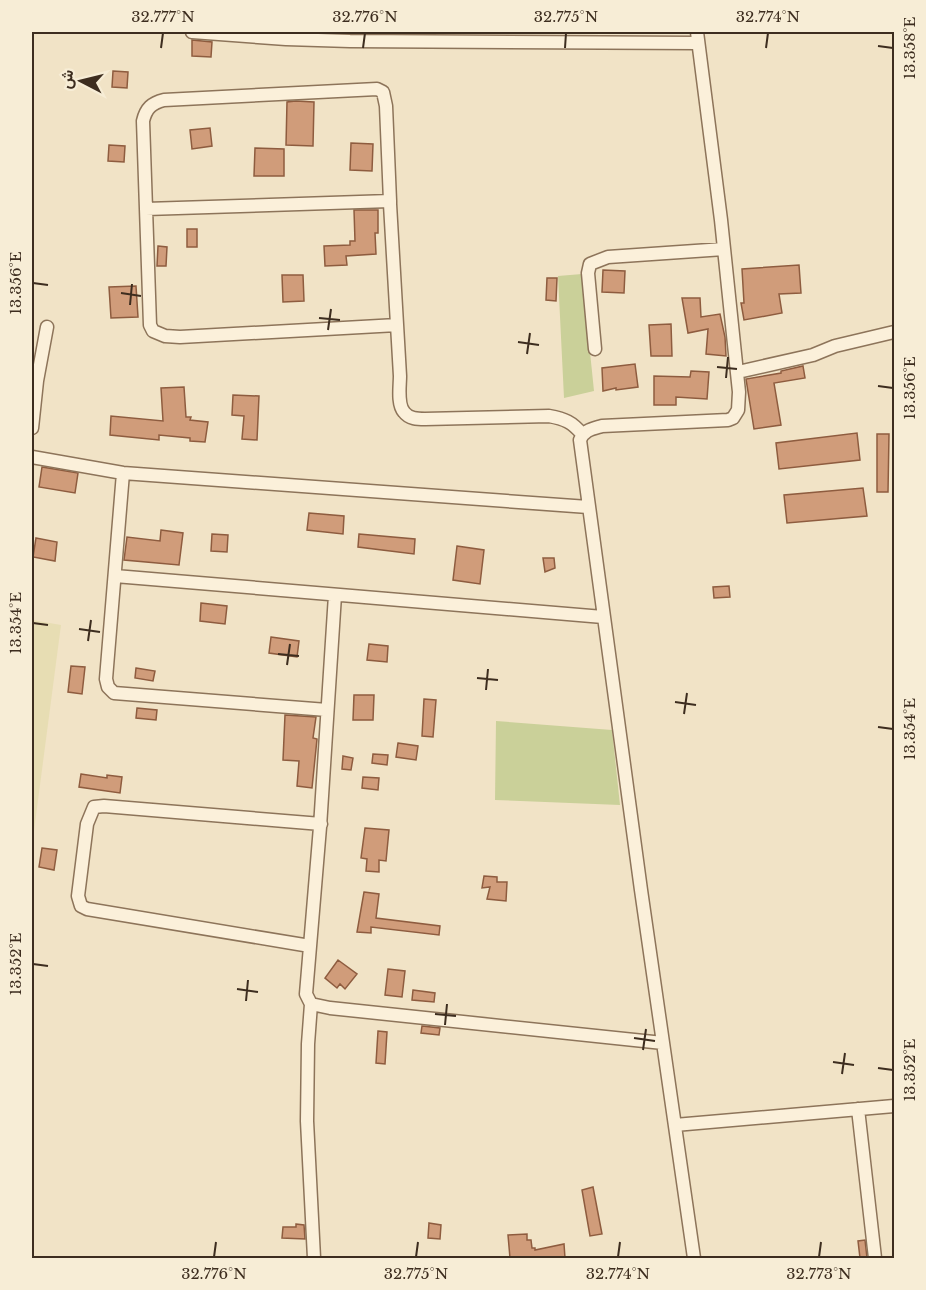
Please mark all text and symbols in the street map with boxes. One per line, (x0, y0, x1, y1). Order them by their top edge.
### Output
text: 32.777°N (131, 7, 195, 26)
text: 32.776°N (332, 7, 398, 26)
text: 32.775°N (534, 7, 598, 26)
text: 32.774°N (736, 7, 800, 26)
text: 13.358°E (900, 16, 919, 79)
north arrow (51, 51, 111, 111)
text: ش (55, 68, 77, 90)
text: 13.356°E (6, 251, 25, 315)
text: 13.356°E (900, 356, 919, 420)
text: 13.354°E (6, 592, 25, 654)
text: 13.354°E (900, 698, 919, 760)
text: 13.352°E (6, 932, 25, 996)
text: 13.352°E (900, 1038, 919, 1102)
text: 32.776°N (181, 1264, 247, 1283)
text: 32.775°N (384, 1264, 448, 1283)
text: 32.774°N (586, 1264, 650, 1283)
text: 32.773°N (786, 1264, 852, 1283)

